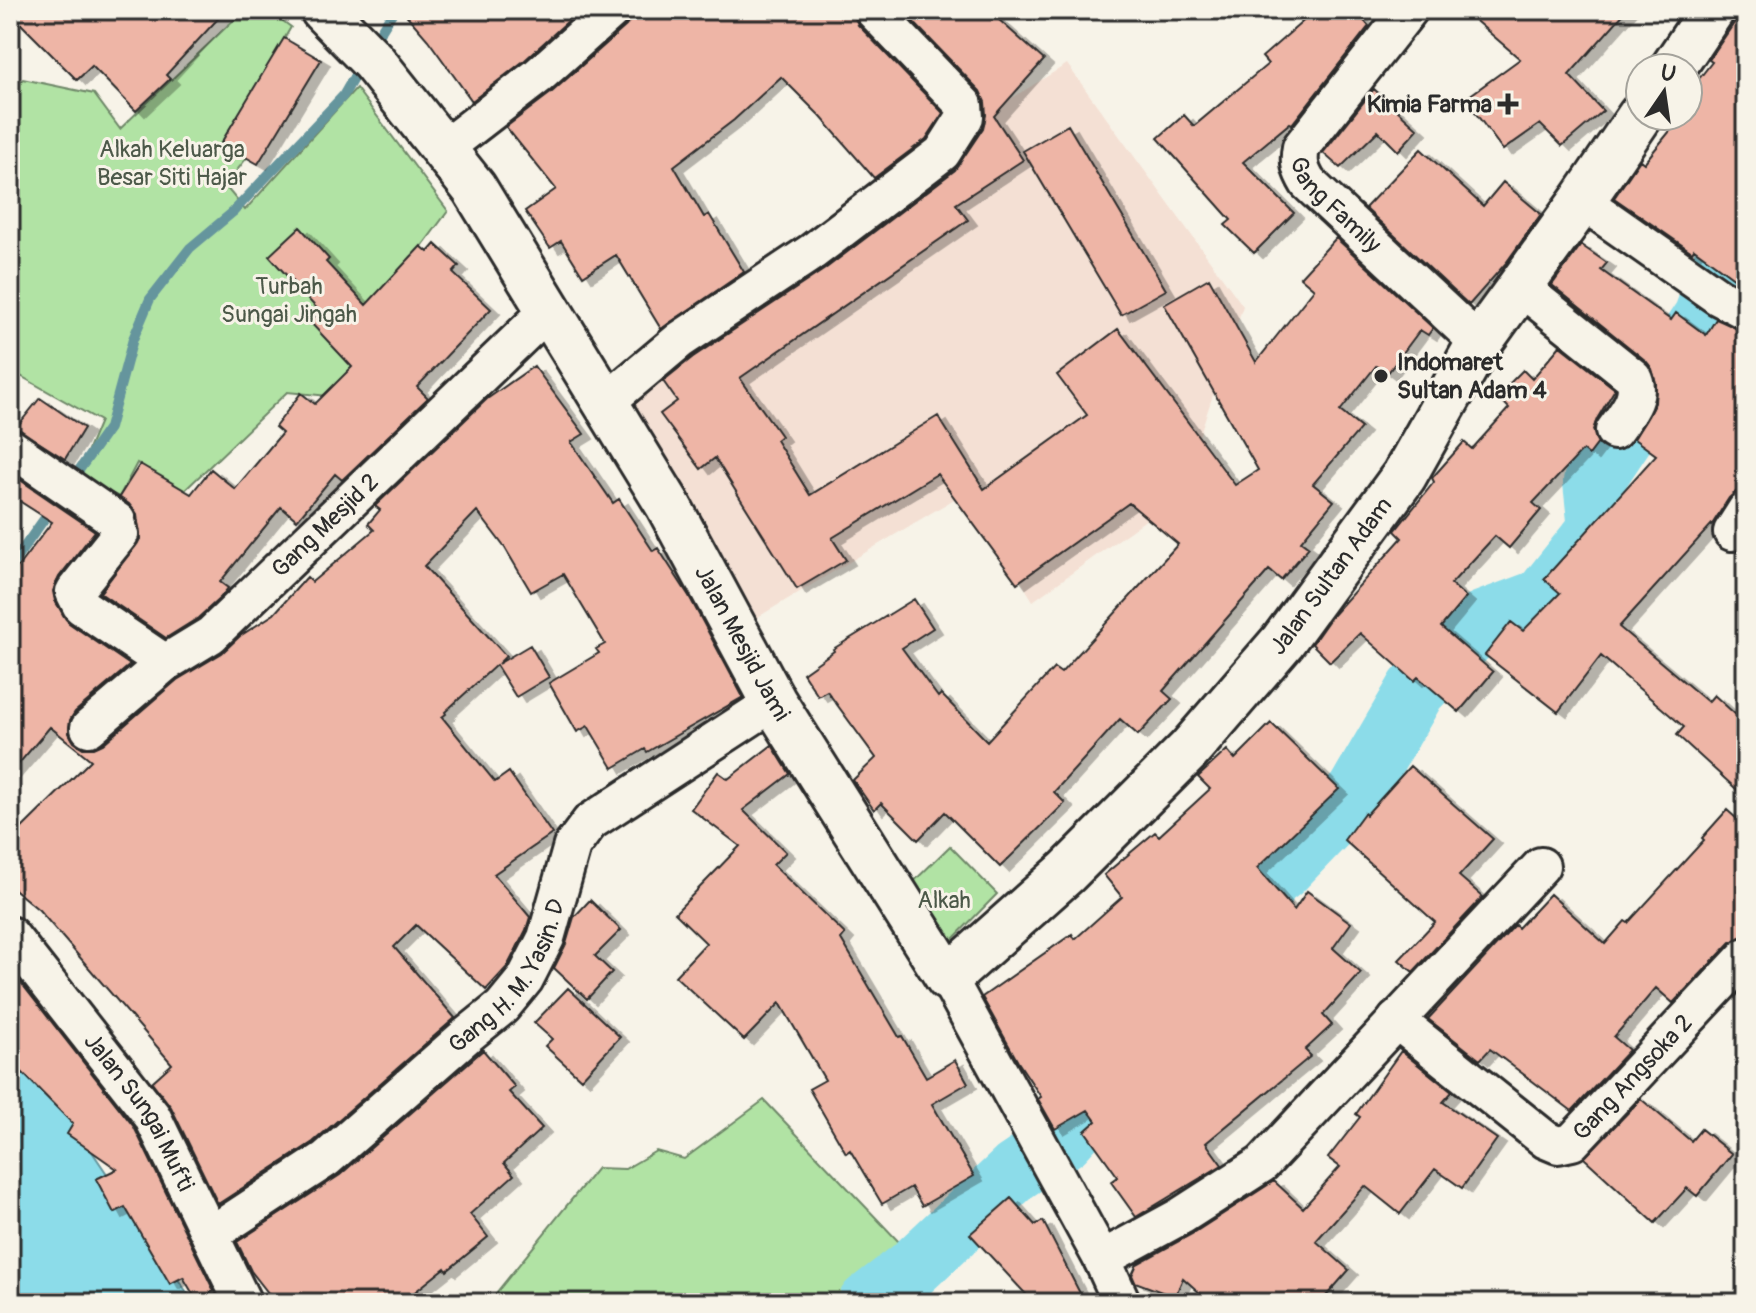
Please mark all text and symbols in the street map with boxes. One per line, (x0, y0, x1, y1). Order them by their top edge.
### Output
north arrow (1624, 52, 1704, 132)
text: U (1658, 58, 1679, 89)
place label: Kimia Farma (1367, 90, 1492, 119)
marker: Kimia Farma (1499, 95, 1517, 113)
park label: Alkah Keluarga Besar Siti Hajar (97, 135, 247, 192)
street label: Gang Family (1284, 155, 1387, 259)
park label: Turbah Sungai Jingah (221, 272, 357, 329)
place label: Indomaret Sultan Adam 4 (1397, 348, 1547, 405)
marker: Indomaret Sultan Adam 4 (1372, 367, 1390, 385)
street label: Gang Mesjid 2 (266, 468, 385, 584)
street label: Jalan Sultan Adam (1264, 492, 1399, 661)
street label: Jalan Mesjid Jami (688, 560, 796, 726)
park label: Alkah (917, 886, 971, 915)
street label: Gang H. M. Yasin. D (443, 896, 571, 1060)
street label: Gang Angsoka 2 (1567, 1009, 1699, 1147)
street label: Jalan Sungai Mufti (77, 1027, 200, 1196)

